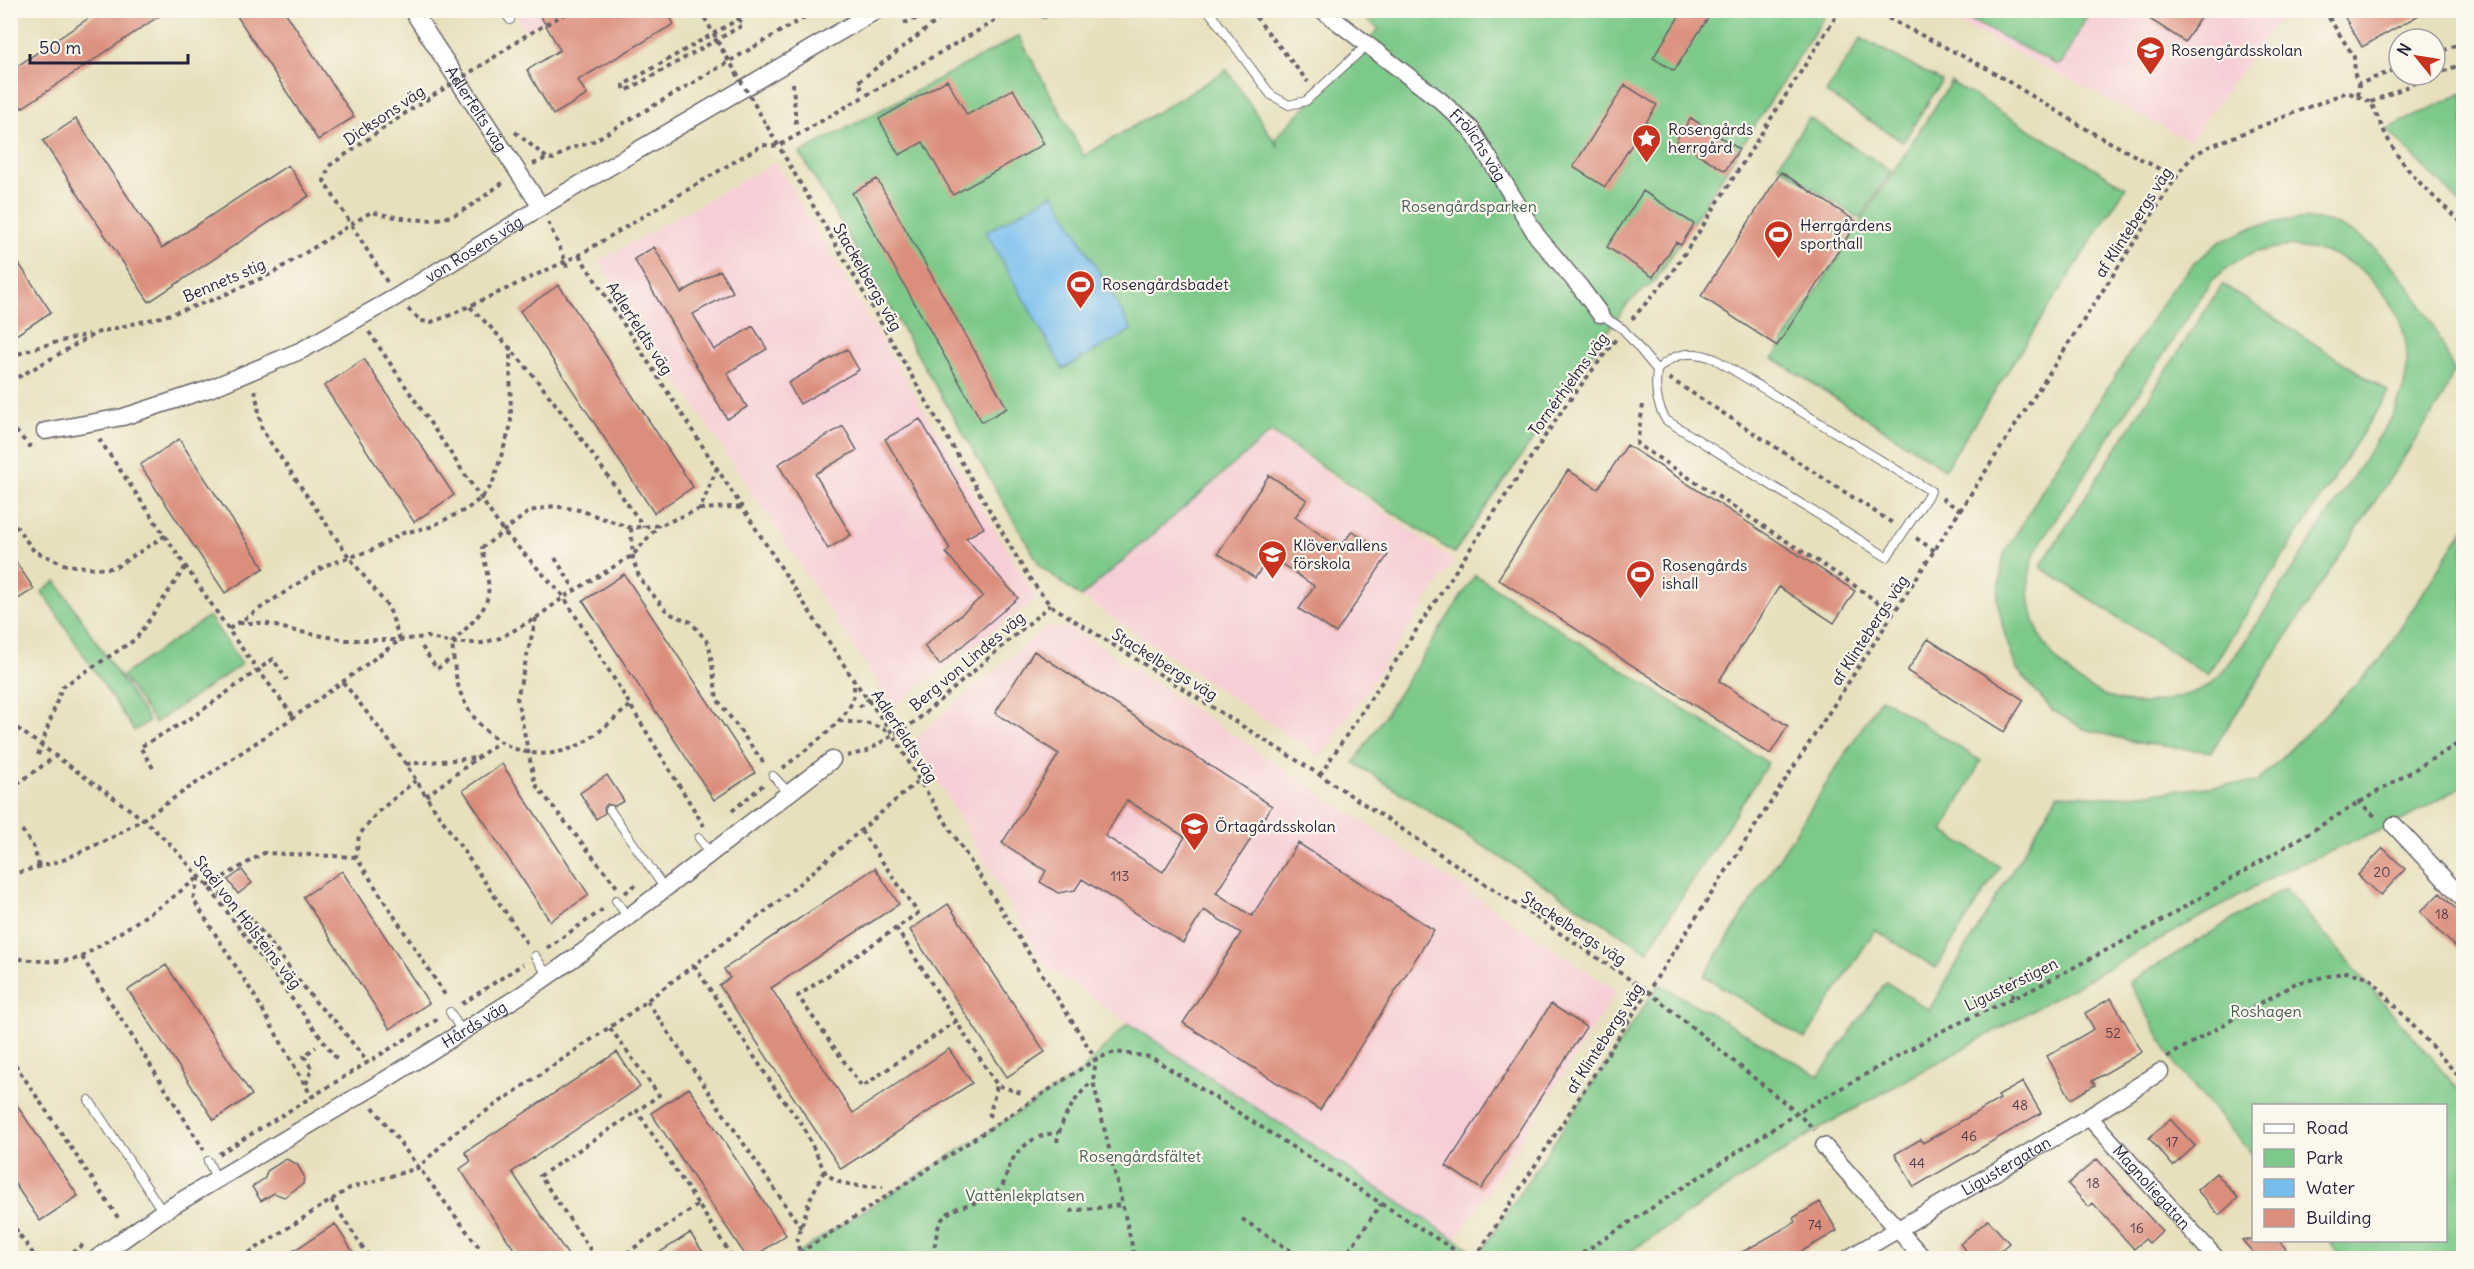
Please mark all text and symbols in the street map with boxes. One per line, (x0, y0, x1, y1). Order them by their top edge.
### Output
scale bar (30, 27, 188, 65)
north arrow (2387, 27, 2447, 87)
school or university icon: Rosengårdsskolan (2134, 34, 2166, 76)
text: 50 m (39, 36, 81, 59)
place label: Rosengårdsskolan (2171, 40, 2303, 60)
text: N (2393, 40, 2415, 59)
street label: Adlerfelts väg (442, 62, 512, 155)
street label: Dicksons väg (340, 81, 428, 149)
street label: Frölichs väg (1446, 104, 1511, 185)
place label: Rosengårds herrgård (1668, 119, 1753, 157)
place icon: Rosengårds herrgård (1631, 122, 1663, 164)
street label: af Klintebergs väg (2090, 163, 2176, 281)
park label: Rosengårdsparken (1401, 196, 1537, 216)
street label: von Rosens väg (421, 211, 526, 286)
place label: Herrgårdens sporthall (1800, 215, 1892, 253)
sports icon: Herrgårdens sporthall (1763, 218, 1795, 260)
street label: Stackelbergs väg (829, 220, 907, 334)
street label: Bennets stig (180, 254, 268, 306)
sports icon: Rosengårdsbadet (1065, 268, 1097, 310)
place label: Rosengårdsbadet (1102, 274, 1229, 294)
street label: Adlerfeldts väg (602, 278, 678, 378)
street label: Tornérhjelms väg (1524, 328, 1612, 440)
place label: Klövervallens förskola (1293, 535, 1388, 573)
school or university icon: Klövervallens förskola (1256, 538, 1288, 580)
place label: Rosengårds ishall (1662, 555, 1747, 593)
sports icon: Rosengårds ishall (1625, 558, 1657, 600)
street label: af Klintebergs väg (1826, 571, 1912, 689)
street label: Berg von Lindes väg (905, 607, 1029, 715)
street label: Stackelbergs väg (1108, 623, 1222, 705)
street label: Adlerfeldts väg (867, 686, 943, 786)
school or university icon: Örtagårdsskolan (1178, 810, 1210, 852)
place label: Örtagårdsskolan (1215, 816, 1336, 836)
street label: Staël von Holsteins väg (190, 851, 306, 993)
house number: 20 (2374, 863, 2390, 881)
house number: 113 (1110, 867, 1130, 885)
street label: Stackelbergs väg (1518, 887, 1630, 969)
house number: 18 (2435, 905, 2449, 923)
street label: Ligusterstigen (1961, 953, 2061, 1015)
street label: af Klintebergs väg (1561, 979, 1647, 1097)
street label: Hårds väg (438, 996, 511, 1052)
park label: Roshagen (2230, 1001, 2302, 1021)
house number: 52 (2105, 1024, 2121, 1042)
house number: 48 (2012, 1096, 2028, 1114)
legend (2252, 1104, 2447, 1242)
text: Road (2306, 1116, 2349, 1139)
house number: 46 (1961, 1127, 1977, 1145)
street label: Ligustergatan (1958, 1132, 2054, 1200)
house number: 17 (2166, 1133, 2178, 1151)
street label: Magnoliegatan (2109, 1140, 2195, 1233)
park label: Rosengårdsfältet (1079, 1146, 1202, 1166)
text: Park (2306, 1146, 2343, 1169)
house number: 44 (1909, 1154, 1925, 1172)
house number: 18 (2086, 1174, 2100, 1192)
text: Water (2306, 1176, 2356, 1199)
park label: Vattenlekplatsen (965, 1185, 1085, 1205)
text: Building (2306, 1206, 2371, 1229)
house number: 74 (1808, 1216, 1822, 1234)
house number: 16 (2130, 1219, 2144, 1237)

